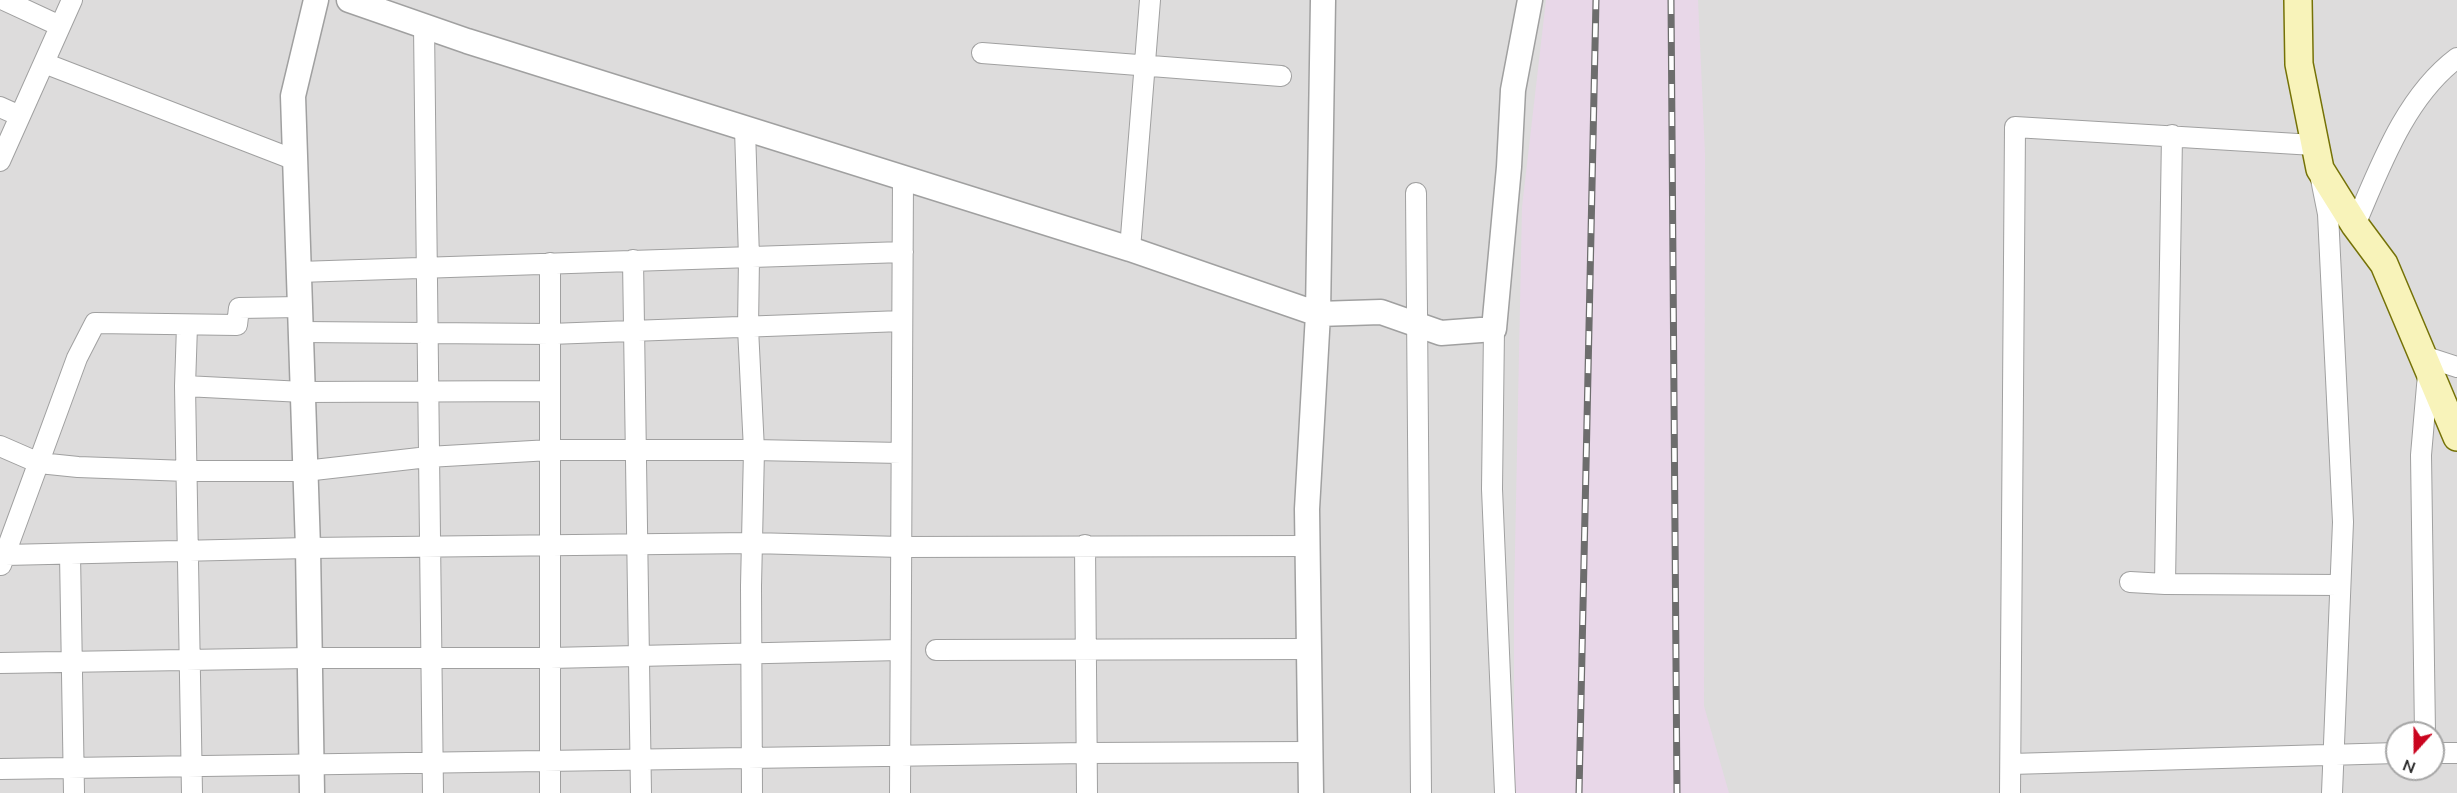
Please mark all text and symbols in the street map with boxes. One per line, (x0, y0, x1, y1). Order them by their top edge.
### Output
north arrow (2385, 721, 2445, 781)
text: N (2400, 754, 2419, 778)

